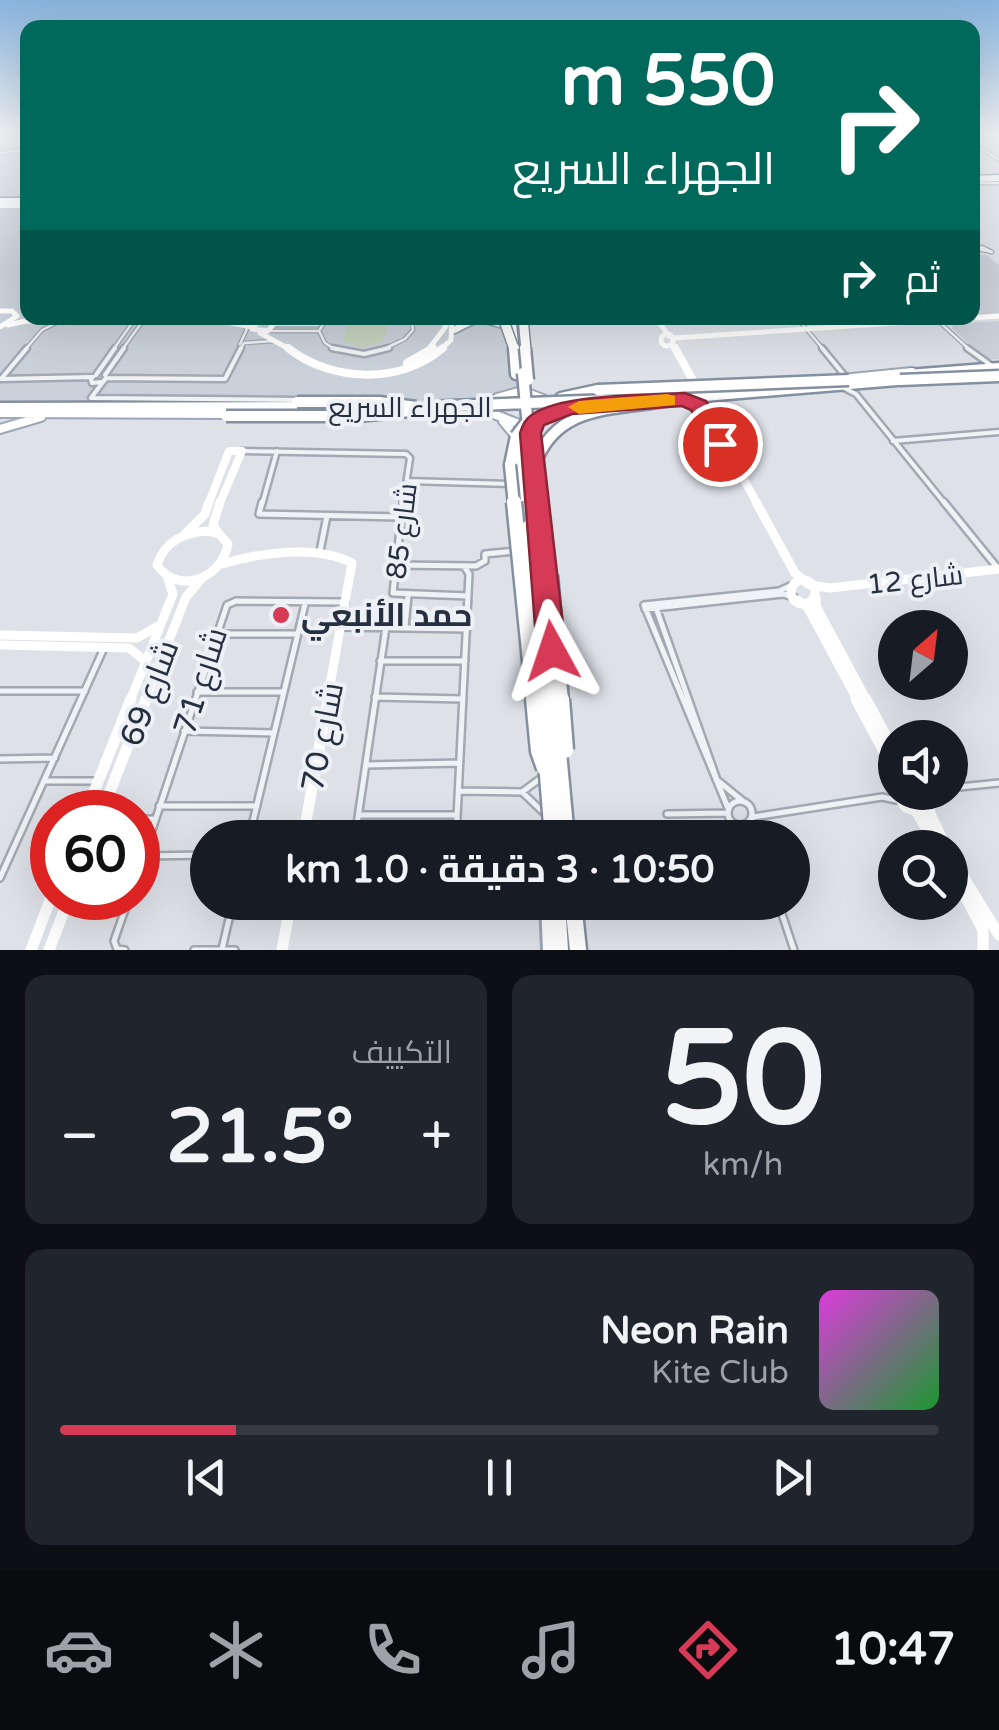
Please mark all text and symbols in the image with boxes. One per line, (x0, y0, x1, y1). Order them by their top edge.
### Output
text: 550 m (561, 40, 775, 124)
icon: right (810, 60, 940, 190)
text: الجهراء السريع (512, 143, 775, 197)
icon: right (830, 250, 885, 305)
text: ثم (905, 257, 940, 303)
street label: الجهراء السريع (328, 391, 492, 426)
pin (678, 402, 763, 487)
icon: arrive (693, 417, 748, 472)
street label: شارع 85 (379, 481, 426, 581)
street label: شارع 12 (865, 558, 965, 603)
place label: حمد الأنبعي (301, 597, 472, 641)
position arrow (500, 599, 604, 703)
marker: حمد الأنبعي (270, 604, 292, 626)
north arrow (878, 610, 968, 700)
map controls (878, 610, 968, 920)
street label: شارع 71 (166, 623, 238, 740)
street label: شارع 69 (112, 635, 189, 752)
street label: شارع 70 (294, 679, 354, 795)
button: sound (878, 720, 968, 810)
speed limit sign: 60 (30, 790, 160, 920)
button: search (878, 830, 968, 920)
text: 10:50 · 3 دقيقة · 1.0 km (286, 847, 714, 893)
text: 50 (661, 1003, 825, 1159)
text: التكييف (352, 1034, 452, 1072)
text: 21.5° (166, 1092, 354, 1182)
text: − (60, 1104, 99, 1170)
text: + (421, 1104, 452, 1170)
text: km/h (703, 1146, 783, 1184)
text: Neon Rain (600, 1308, 789, 1354)
text: Kite Club (651, 1354, 789, 1392)
icon: previous (179, 1450, 234, 1505)
icon: pause (472, 1450, 527, 1505)
icon: next (765, 1450, 820, 1505)
icon: car (44, 1615, 114, 1685)
icon: climate (201, 1615, 271, 1685)
icon: phone (358, 1615, 428, 1685)
icon: music (516, 1615, 586, 1685)
icon: directions (673, 1615, 743, 1685)
text: 10:47 (831, 1623, 955, 1677)

